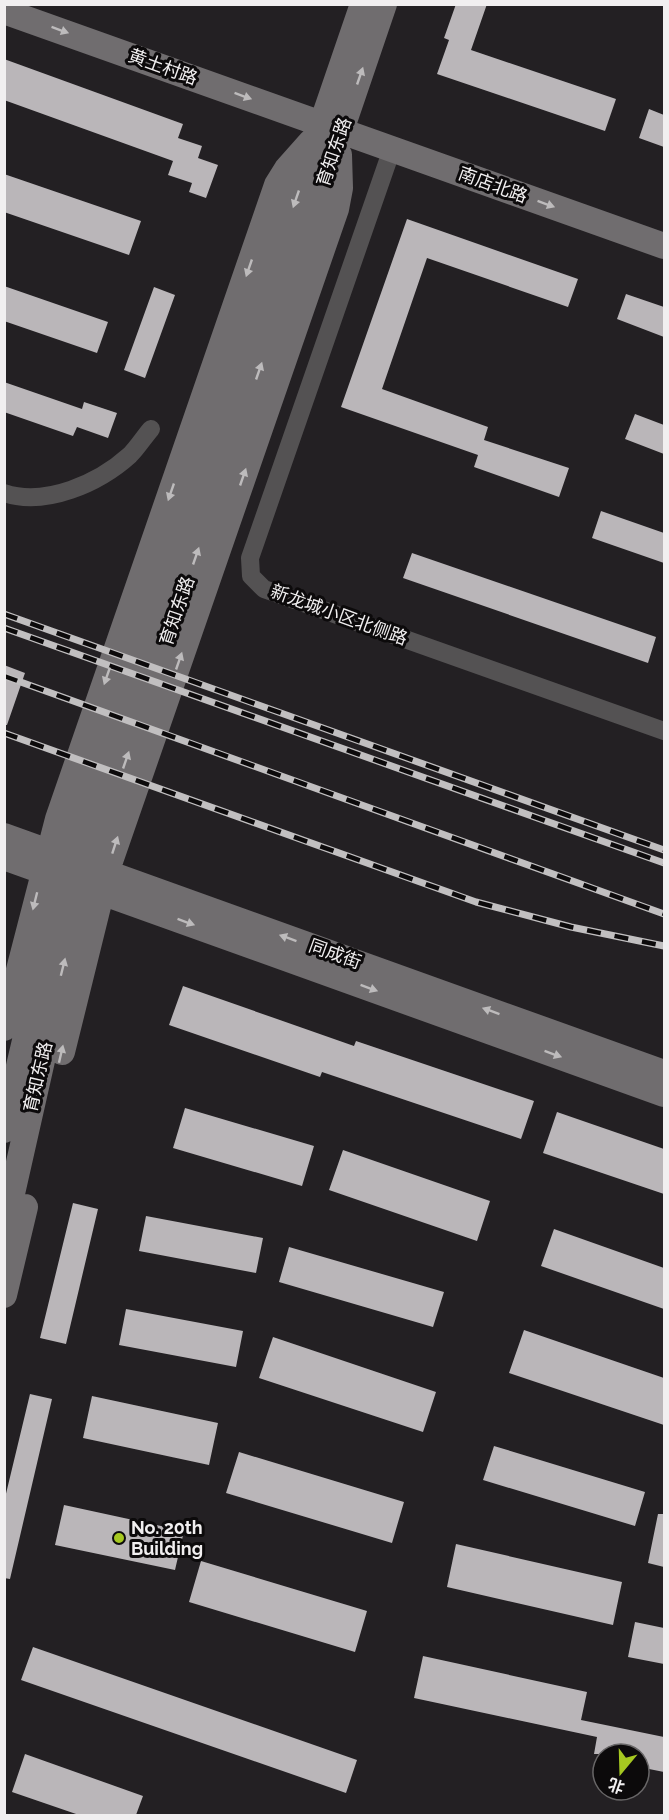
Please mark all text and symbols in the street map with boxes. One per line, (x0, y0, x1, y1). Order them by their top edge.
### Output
one-way arrow (51, 26, 69, 36)
street label: 黄土村路 (126, 44, 201, 89)
one-way arrow (356, 67, 365, 85)
one-way arrow (234, 91, 252, 101)
street label: 育知东路 (312, 114, 355, 189)
street label: 南店北路 (456, 162, 531, 207)
one-way arrow (291, 190, 301, 208)
one-way arrow (537, 200, 555, 209)
one-way arrow (243, 259, 253, 277)
one-way arrow (254, 362, 264, 380)
one-way arrow (239, 468, 249, 486)
one-way arrow (166, 483, 176, 501)
one-way arrow (191, 547, 201, 565)
street label: 育知东路 (155, 573, 198, 648)
street label: 新龙城小区北侧路 (268, 580, 410, 649)
one-way arrow (175, 652, 185, 670)
one-way arrow (102, 667, 112, 685)
one-way arrow (121, 751, 131, 769)
one-way arrow (111, 836, 121, 854)
one-way arrow (29, 892, 39, 911)
one-way arrow (177, 918, 195, 928)
one-way arrow (278, 932, 296, 942)
street label: 同成街 (306, 934, 364, 973)
one-way arrow (59, 957, 69, 976)
one-way arrow (361, 984, 379, 994)
one-way arrow (482, 1005, 500, 1015)
street label: 育知东路 (19, 1039, 56, 1114)
one-way arrow (57, 1045, 67, 1063)
one-way arrow (544, 1049, 562, 1059)
place label: No. 20th Building (131, 1517, 203, 1559)
marker: No. 20th Building (112, 1531, 126, 1545)
north arrow (591, 1742, 651, 1802)
text: 北 (606, 1774, 627, 1797)

